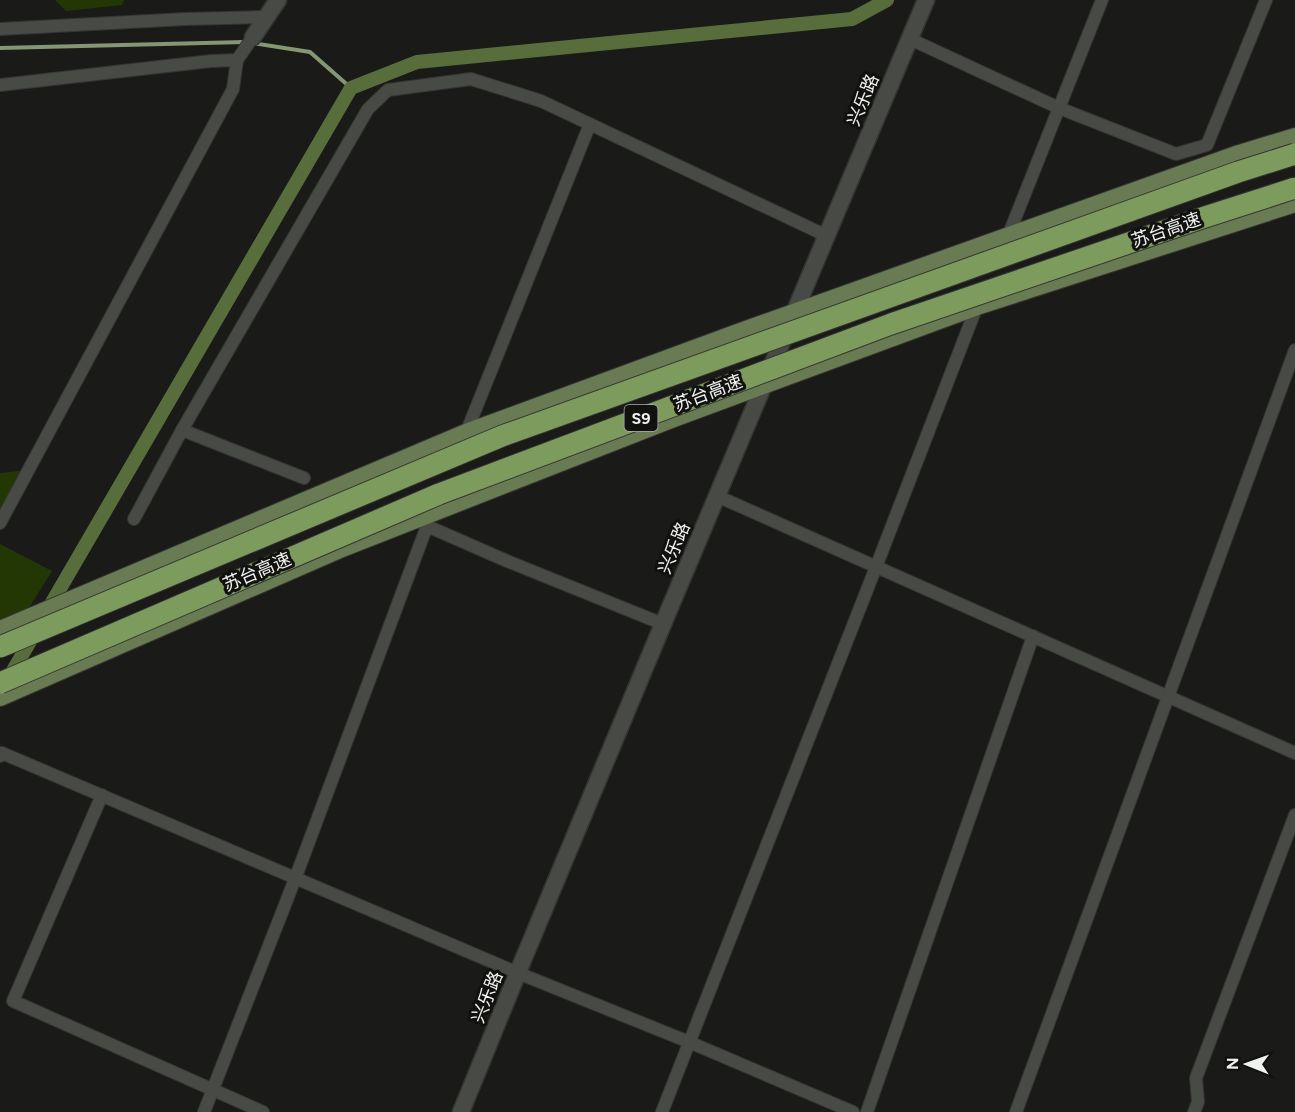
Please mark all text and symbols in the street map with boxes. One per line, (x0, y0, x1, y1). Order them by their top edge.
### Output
street label: 兴乐路 (842, 71, 884, 129)
street label: 苏台高速 (1128, 208, 1204, 252)
street label: 苏台高速 (670, 370, 746, 416)
road number: S9 (624, 405, 658, 431)
street label: 兴乐路 (653, 519, 695, 577)
street label: 苏台高速 (220, 548, 294, 596)
street label: 兴乐路 (467, 968, 507, 1026)
north arrow (1217, 1034, 1277, 1094)
text: N (1223, 1057, 1242, 1070)

